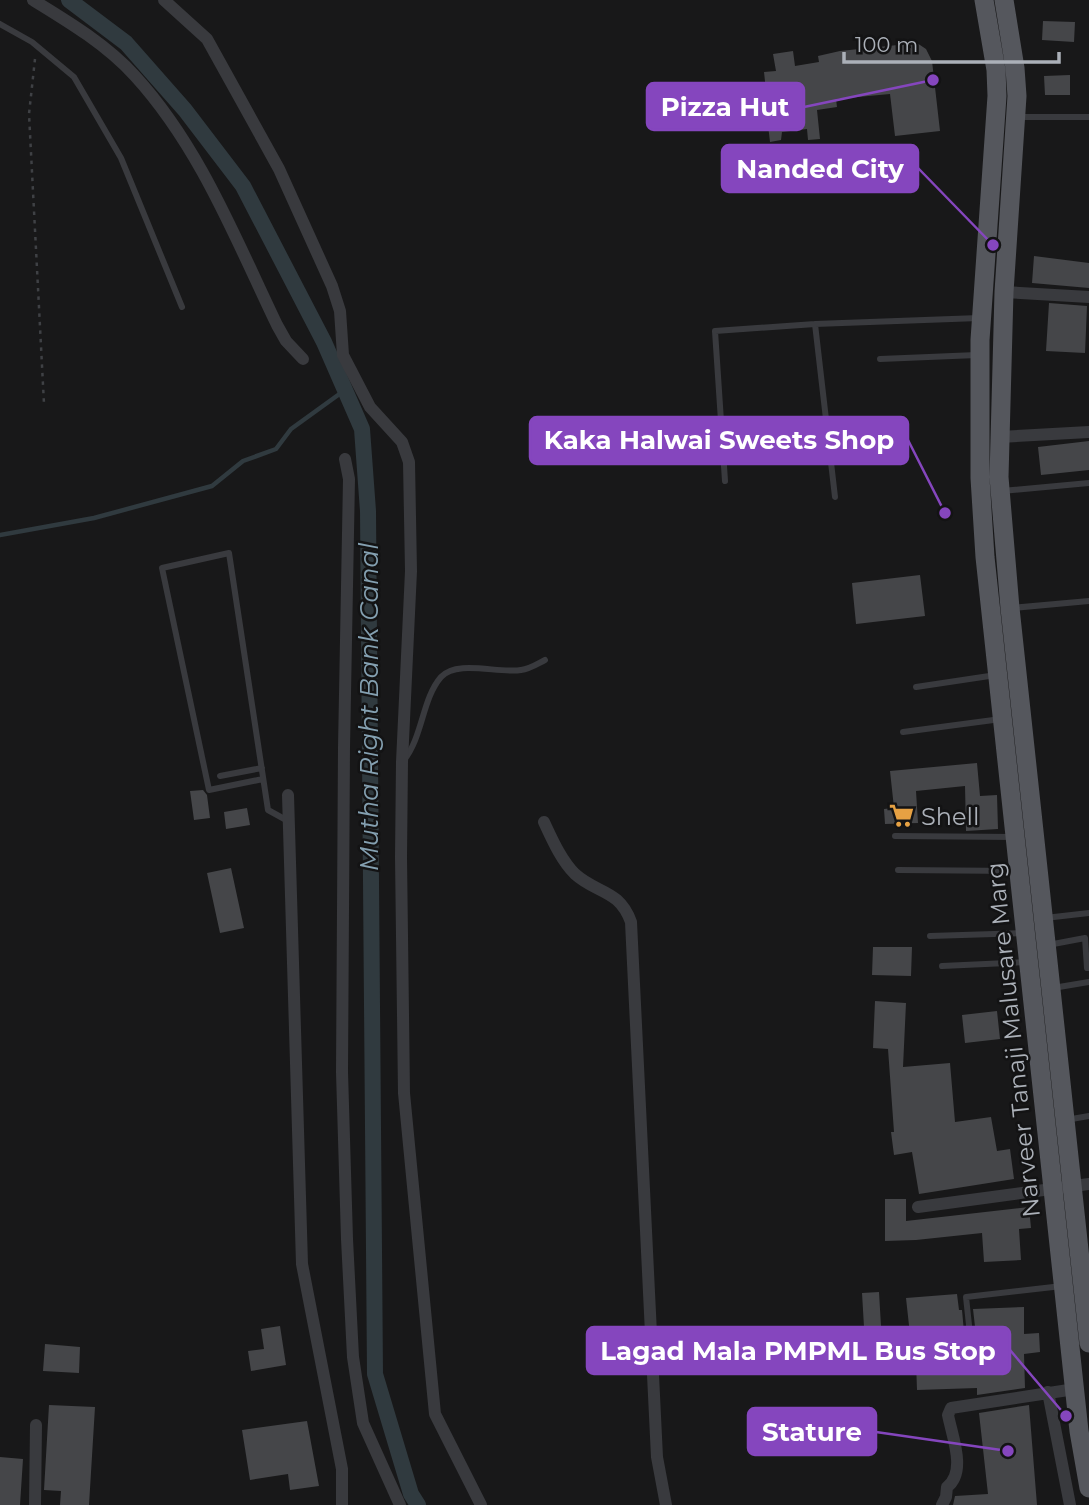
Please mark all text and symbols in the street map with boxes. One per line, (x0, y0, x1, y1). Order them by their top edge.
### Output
scale bar (844, 21, 1059, 65)
text: 100 m (855, 32, 918, 57)
callout: Pizza Hut (647, 83, 804, 130)
text: Pizza Hut (661, 91, 789, 123)
callout: Nanded City (722, 145, 918, 192)
text: Nanded City (736, 153, 904, 185)
callout: Kaka Halwai Sweets Shop (530, 417, 908, 464)
text: Kaka Halwai Sweets Shop (544, 424, 894, 456)
water label: Mutha Right Bank Canal (353, 543, 385, 871)
supermarket icon: Shell (887, 802, 915, 830)
place label: Shell (921, 802, 979, 831)
street label: Narveer Tanaji Malusare Marg (980, 861, 1046, 1219)
callout: Lagad Mala PMPML Bus Stop (587, 1327, 1010, 1374)
text: Lagad Mala PMPML Bus Stop (600, 1335, 996, 1367)
callout: Stature (748, 1408, 876, 1455)
text: Stature (762, 1416, 862, 1448)

